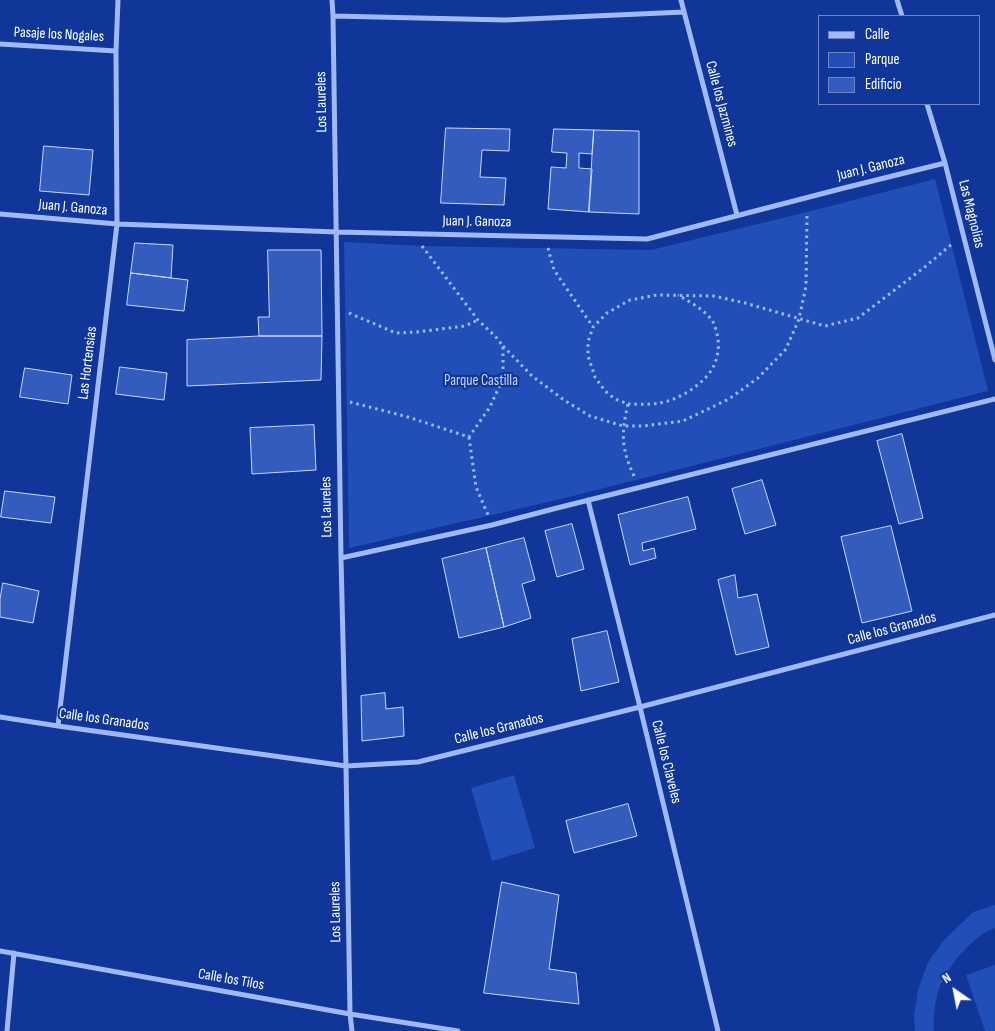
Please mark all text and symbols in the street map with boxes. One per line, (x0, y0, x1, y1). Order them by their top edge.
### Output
legend (818, 15, 980, 105)
street label: Pasaje los Nogales (13, 24, 105, 46)
text: Calle (865, 25, 889, 44)
text: Parque (865, 50, 900, 69)
street label: Calle los Jazmines (701, 59, 741, 149)
street label: Los Laureles (312, 71, 332, 133)
text: Edificio (865, 75, 902, 94)
street label: Juan J. Ganoza (835, 151, 907, 185)
street label: Las Magnolias (954, 178, 988, 250)
street label: Juan J. Ganoza (38, 196, 108, 220)
street label: Juan J. Ganoza (442, 212, 512, 232)
street label: Las Hortensias (75, 325, 101, 401)
park label: Parque Castilla (444, 372, 518, 390)
street label: Los Laureles (317, 476, 337, 538)
street label: Calle los Granados (846, 609, 938, 649)
street label: Calle los Granados (58, 705, 150, 735)
street label: Calle los Granados (453, 709, 545, 749)
street label: Calle los Claveles (647, 718, 685, 806)
street label: Los Laureles (326, 881, 346, 943)
street label: Calle los Tilos (197, 965, 265, 995)
north arrow (930, 966, 980, 1016)
text: N (939, 969, 954, 987)

